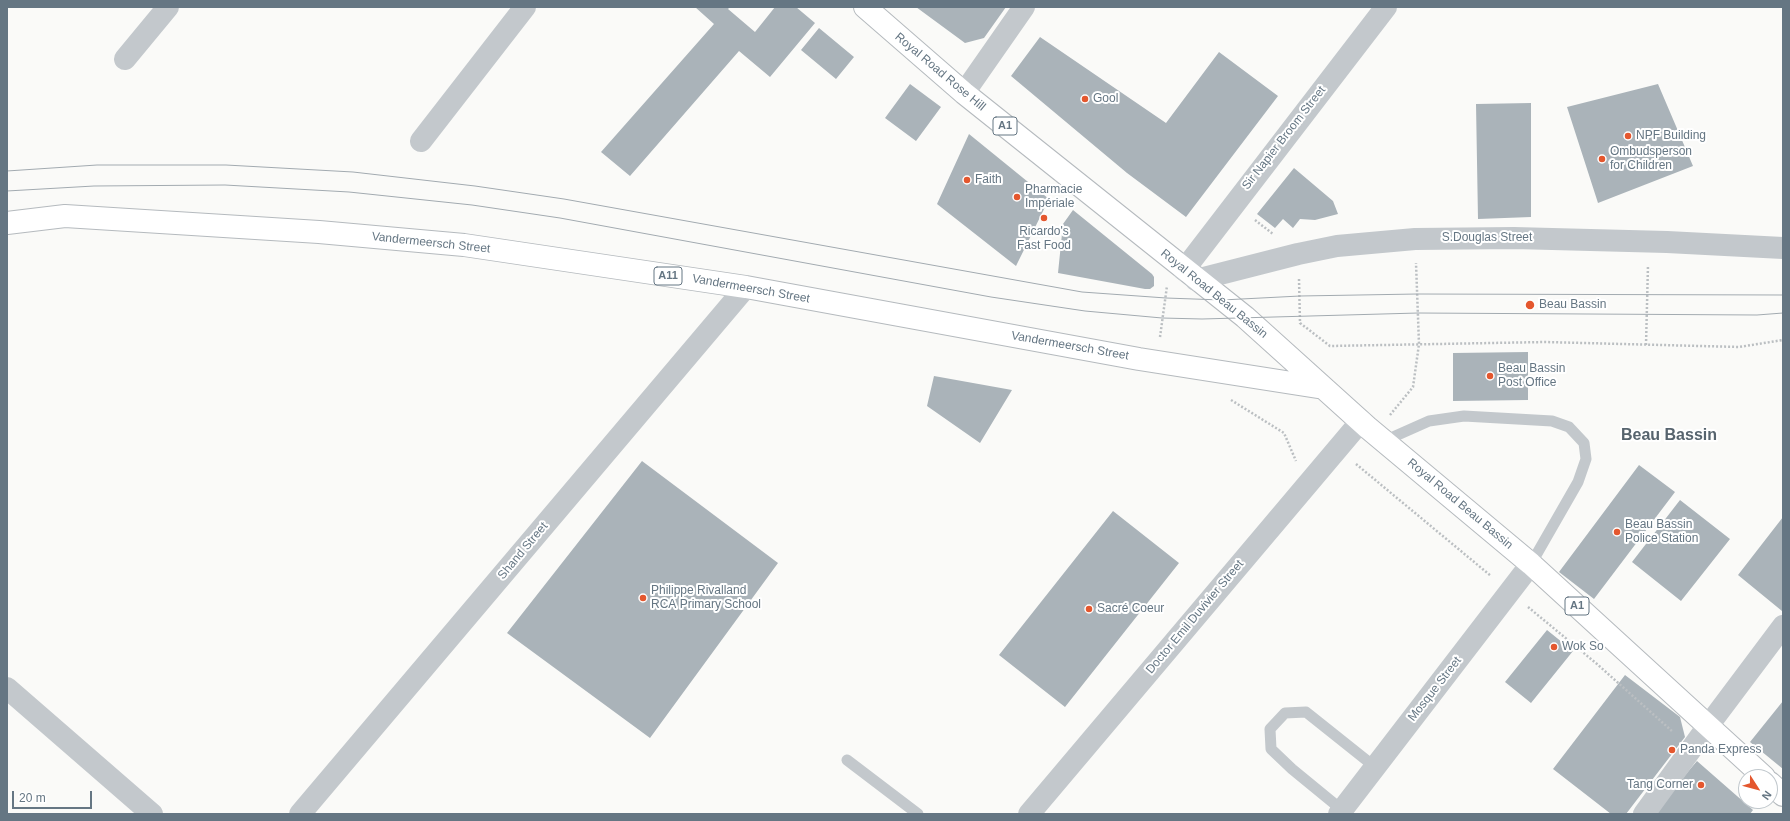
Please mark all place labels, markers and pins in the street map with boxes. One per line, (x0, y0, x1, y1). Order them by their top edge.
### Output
place label: Gool (1093, 92, 1118, 106)
marker: Gool (1080, 94, 1090, 104)
place label: NPF Building (1636, 129, 1706, 143)
marker: NPF Building (1623, 131, 1633, 141)
place label: Ombudsperson for Children (1610, 145, 1692, 173)
marker: Ombudsperson for Children (1597, 154, 1607, 164)
place label: Faith (975, 173, 1002, 187)
marker: Faith (962, 175, 972, 185)
place label: Pharmacie Impériale (1025, 183, 1082, 211)
marker: Pharmacie Impériale (1012, 192, 1022, 202)
marker: Ricardo's Fast Food (1039, 213, 1049, 223)
place label: Ricardo's Fast Food (1017, 225, 1071, 253)
place label: Beau Bassin (1539, 298, 1606, 312)
marker: Beau Bassin (1524, 299, 1536, 311)
place label: Beau Bassin Post Office (1498, 362, 1565, 390)
marker: Beau Bassin Post Office (1485, 371, 1495, 381)
place label: Beau Bassin Police Station (1625, 518, 1698, 546)
marker: Beau Bassin Police Station (1612, 527, 1622, 537)
place label: Philippe Rivalland RCA Primary School (651, 584, 761, 612)
marker: Philippe Rivalland RCA Primary School (638, 593, 648, 603)
place label: Sacré Coeur (1097, 602, 1164, 616)
marker: Sacré Coeur (1084, 604, 1094, 614)
place label: Wok So (1562, 640, 1604, 654)
marker: Wok So (1549, 642, 1559, 652)
place label: Panda Express (1680, 743, 1761, 757)
marker: Panda Express (1667, 745, 1677, 755)
place label: Tang Corner (1627, 778, 1693, 792)
marker: Tang Corner (1696, 780, 1706, 790)

